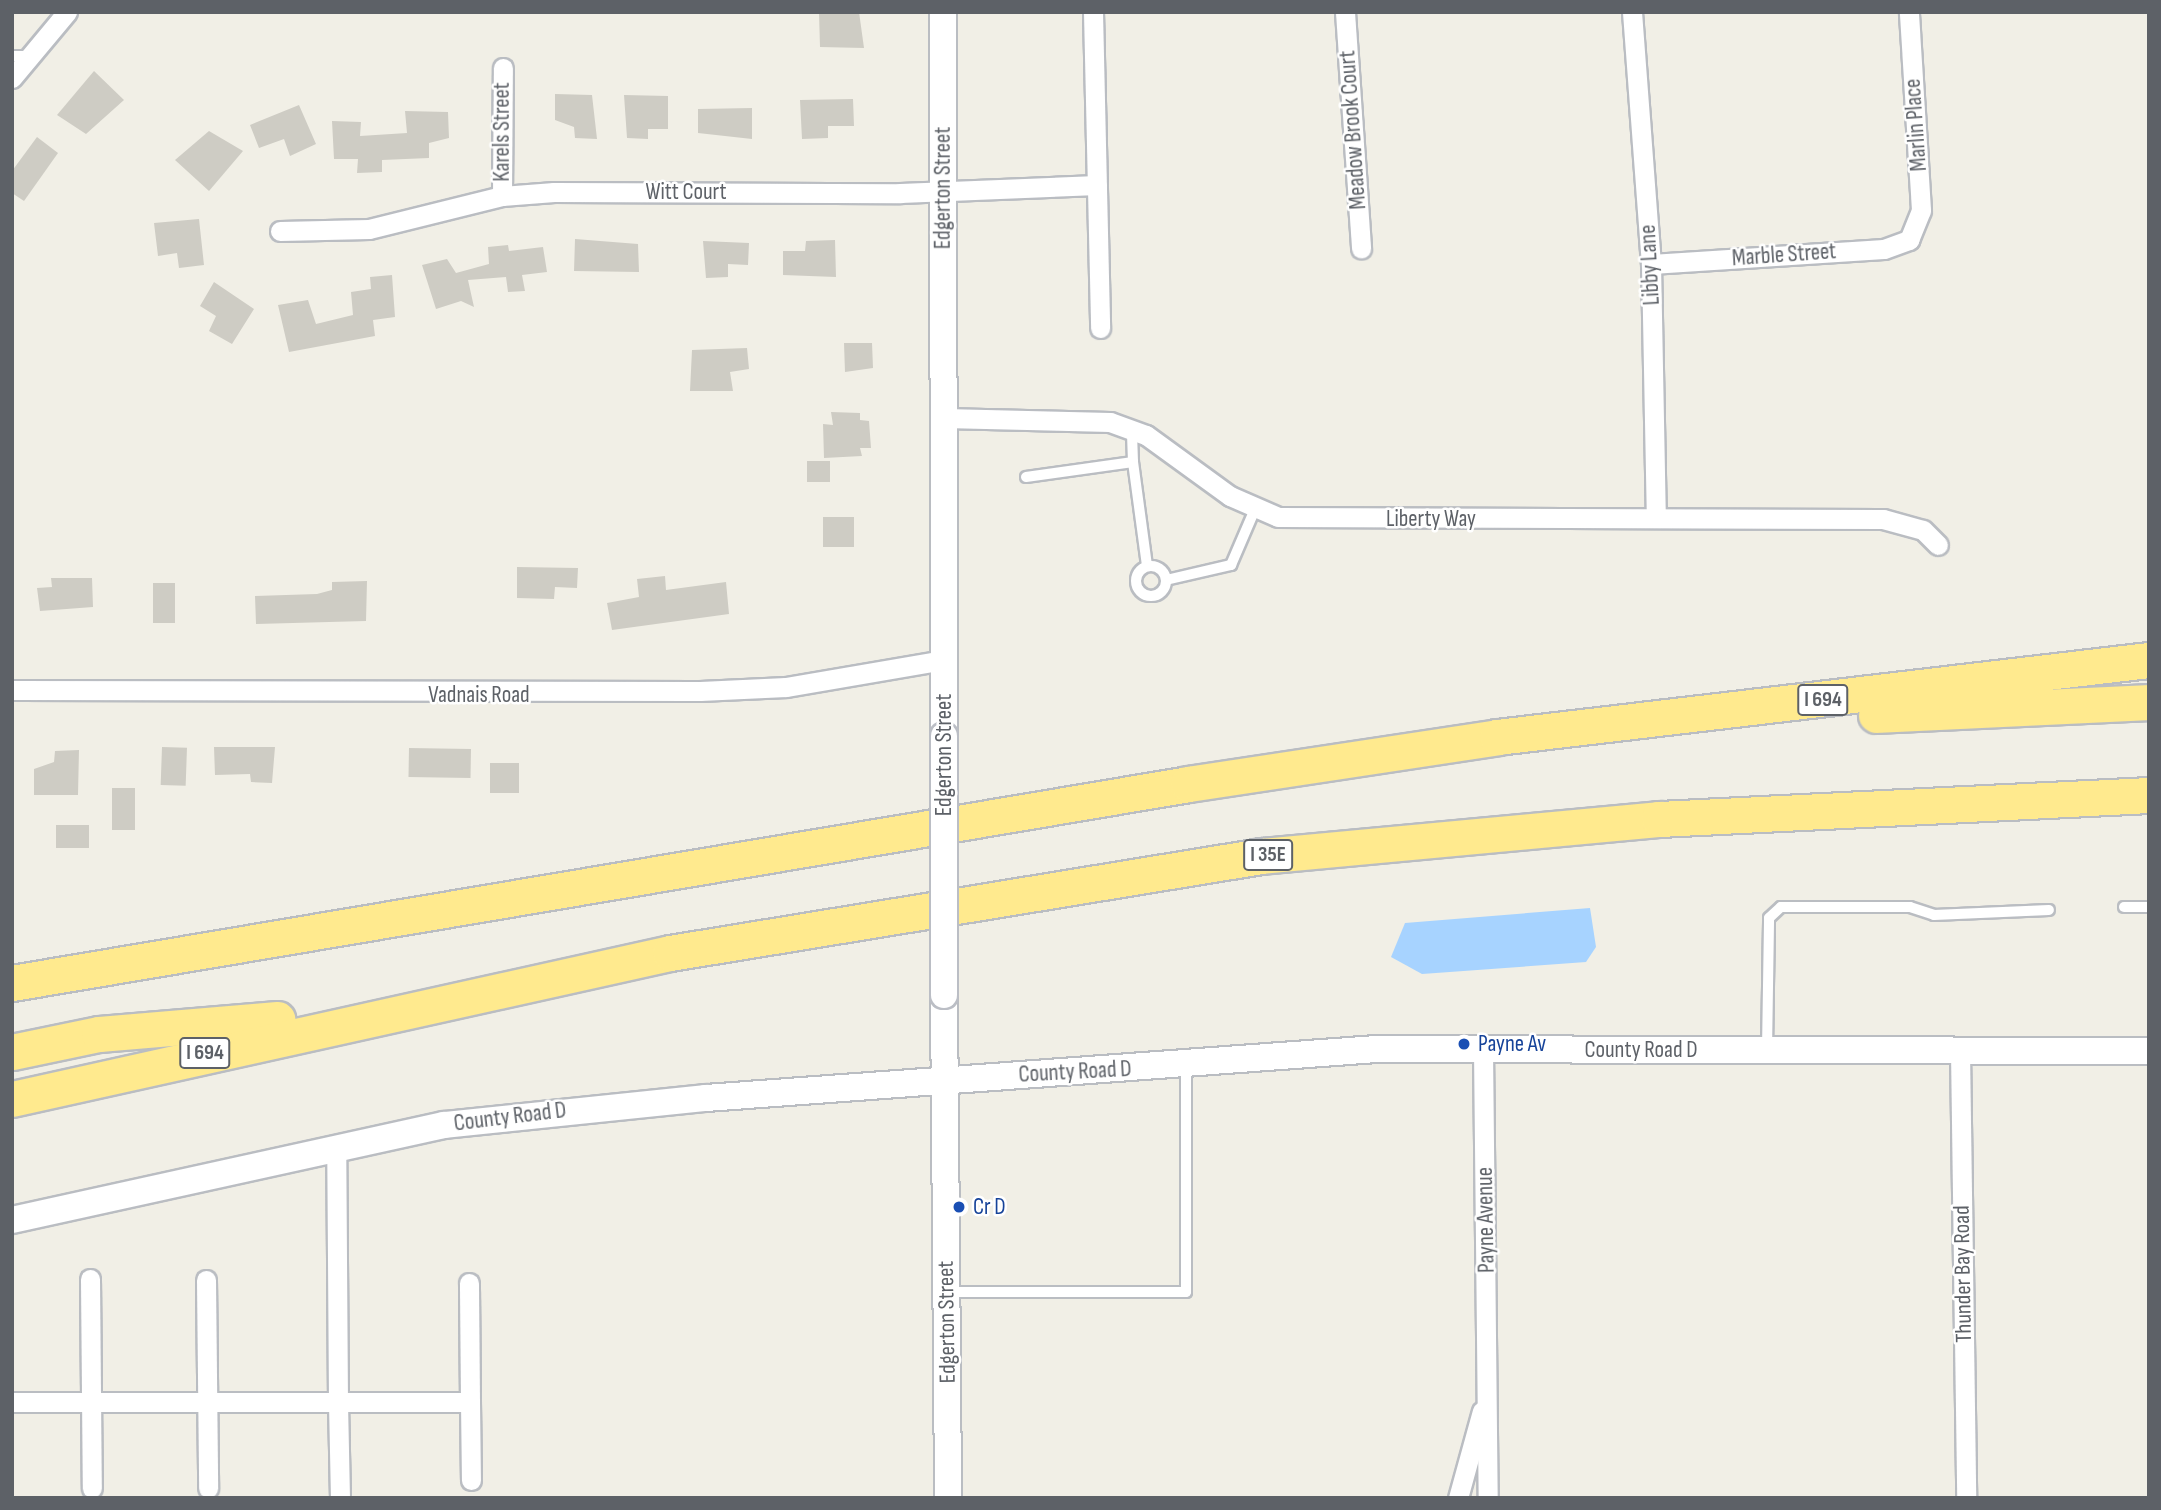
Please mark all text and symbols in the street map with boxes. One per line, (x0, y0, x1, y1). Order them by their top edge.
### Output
street label: Meadow Brook Court (1334, 50, 1372, 210)
street label: Marlin Place (1899, 78, 1933, 172)
street label: Karels Street (488, 82, 516, 182)
street label: Edgerton Street (929, 127, 957, 249)
street label: Witt Court (646, 178, 726, 206)
street label: Libby Lane (1634, 224, 1666, 306)
street label: Marble Street (1731, 238, 1837, 272)
street label: Liberty Way (1386, 505, 1476, 533)
street label: Vadnais Road (428, 681, 530, 709)
road number: I 694 (1797, 682, 1849, 718)
street label: Edgerton Street (930, 694, 958, 816)
road number: I 35E (1242, 838, 1294, 872)
place label: Payne Av (1478, 1030, 1546, 1058)
road number: I 694 (179, 1036, 231, 1070)
marker: Payne Av (1456, 1036, 1472, 1052)
street label: County Road D (1585, 1036, 1697, 1064)
street label: County Road D (1018, 1055, 1132, 1089)
street label: County Road D (452, 1096, 568, 1138)
street label: Payne Avenue (1471, 1167, 1501, 1273)
place label: Cr D (973, 1193, 1006, 1221)
marker: Cr D (951, 1199, 967, 1215)
street label: Thunder Bay Road (1948, 1205, 1978, 1343)
street label: Edgerton Street (932, 1260, 962, 1384)

